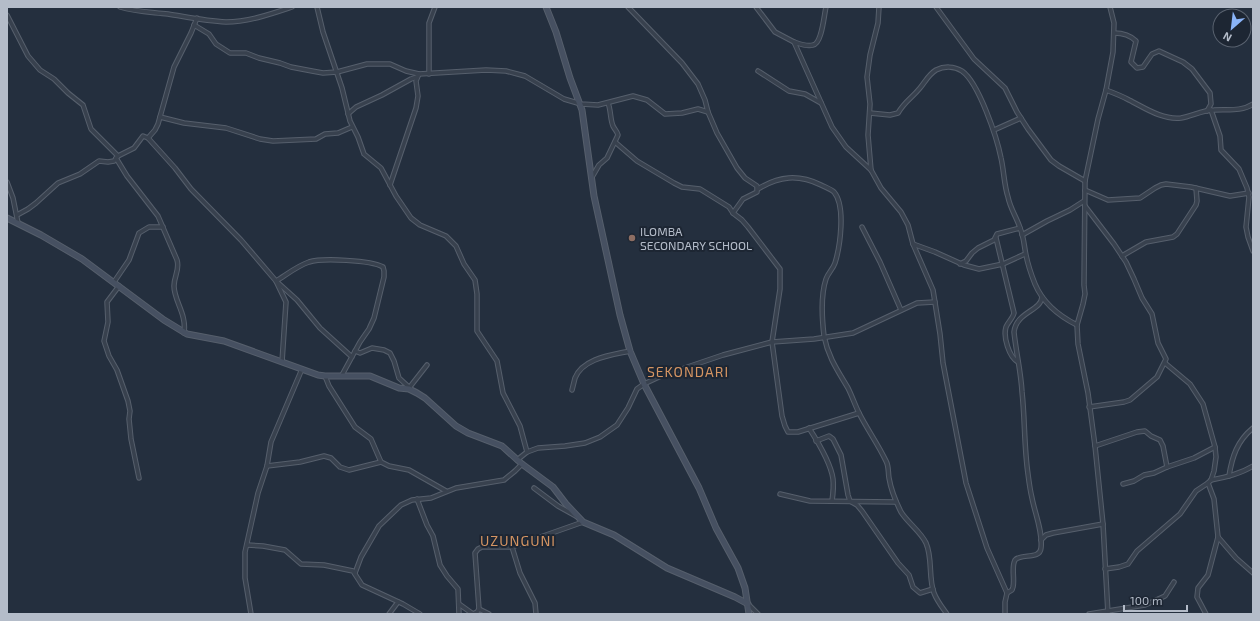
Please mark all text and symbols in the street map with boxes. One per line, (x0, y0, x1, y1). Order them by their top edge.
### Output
north arrow (1212, 8, 1252, 48)
text: N (1220, 30, 1234, 45)
place label: ILOMBA SECONDARY SCHOOL (640, 224, 752, 252)
marker: ILOMBA SECONDARY SCHOOL (627, 233, 637, 243)
district label: SEKONDARI (647, 363, 729, 380)
district label: UZUNGUNI (480, 532, 556, 549)
scale bar (1124, 587, 1187, 613)
text: 100 m (1130, 593, 1162, 607)

